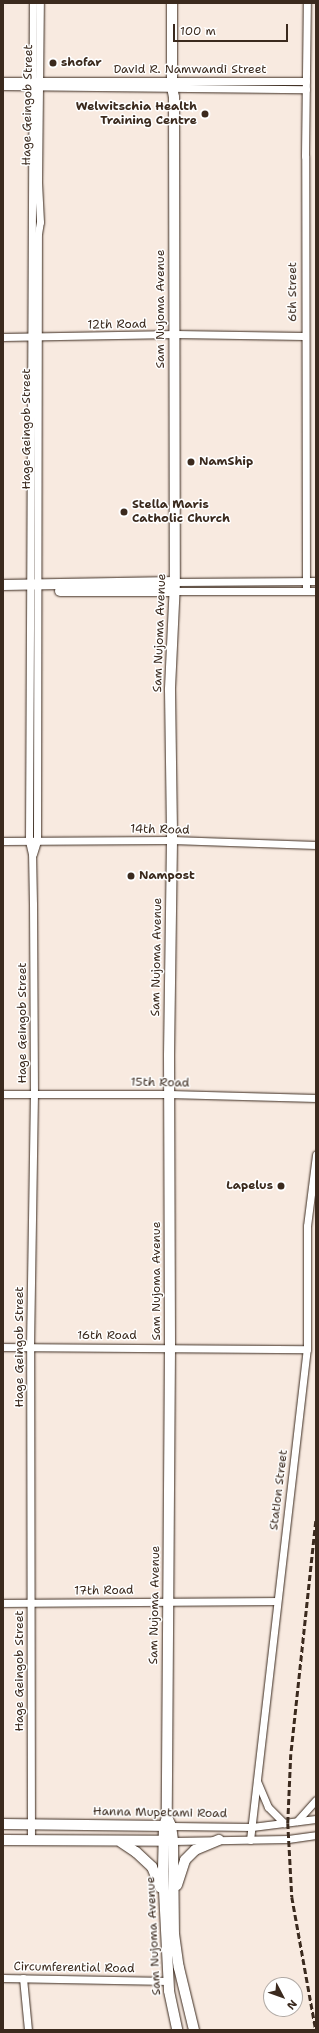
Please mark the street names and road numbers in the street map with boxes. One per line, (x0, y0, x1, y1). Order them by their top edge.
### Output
street label: Hage Geingob Street (20, 44, 36, 166)
street label: David R. Namwandi Street (113, 63, 267, 77)
street label: Sam Nujoma Avenue (154, 250, 168, 368)
street label: 6th Street (286, 262, 300, 322)
street label: 12th Road (87, 317, 147, 333)
street label: Hage Geingob Street (20, 368, 34, 490)
street label: Sam Nujoma Avenue (151, 573, 169, 693)
street label: 14th Road (130, 822, 190, 838)
street label: Sam Nujoma Avenue (149, 897, 165, 1017)
street label: Hage Geingob Street (16, 962, 30, 1084)
street label: 15th Road (130, 1075, 190, 1091)
street label: Sam Nujoma Avenue (150, 1222, 164, 1340)
street label: Hage Geingob Street (13, 1286, 27, 1408)
street label: 16th Road (77, 1329, 137, 1343)
street label: Station Street (267, 1449, 291, 1531)
street label: Sam Nujoma Avenue (147, 1545, 163, 1665)
street label: 17th Road (74, 1583, 134, 1599)
street label: Hage Geingob Street (13, 1610, 27, 1732)
street label: Hanna Mupetami Road (93, 1805, 227, 1821)
street label: Sam Nujoma Avenue (144, 1876, 164, 1996)
street label: Circumferential Road (13, 1960, 135, 1976)

